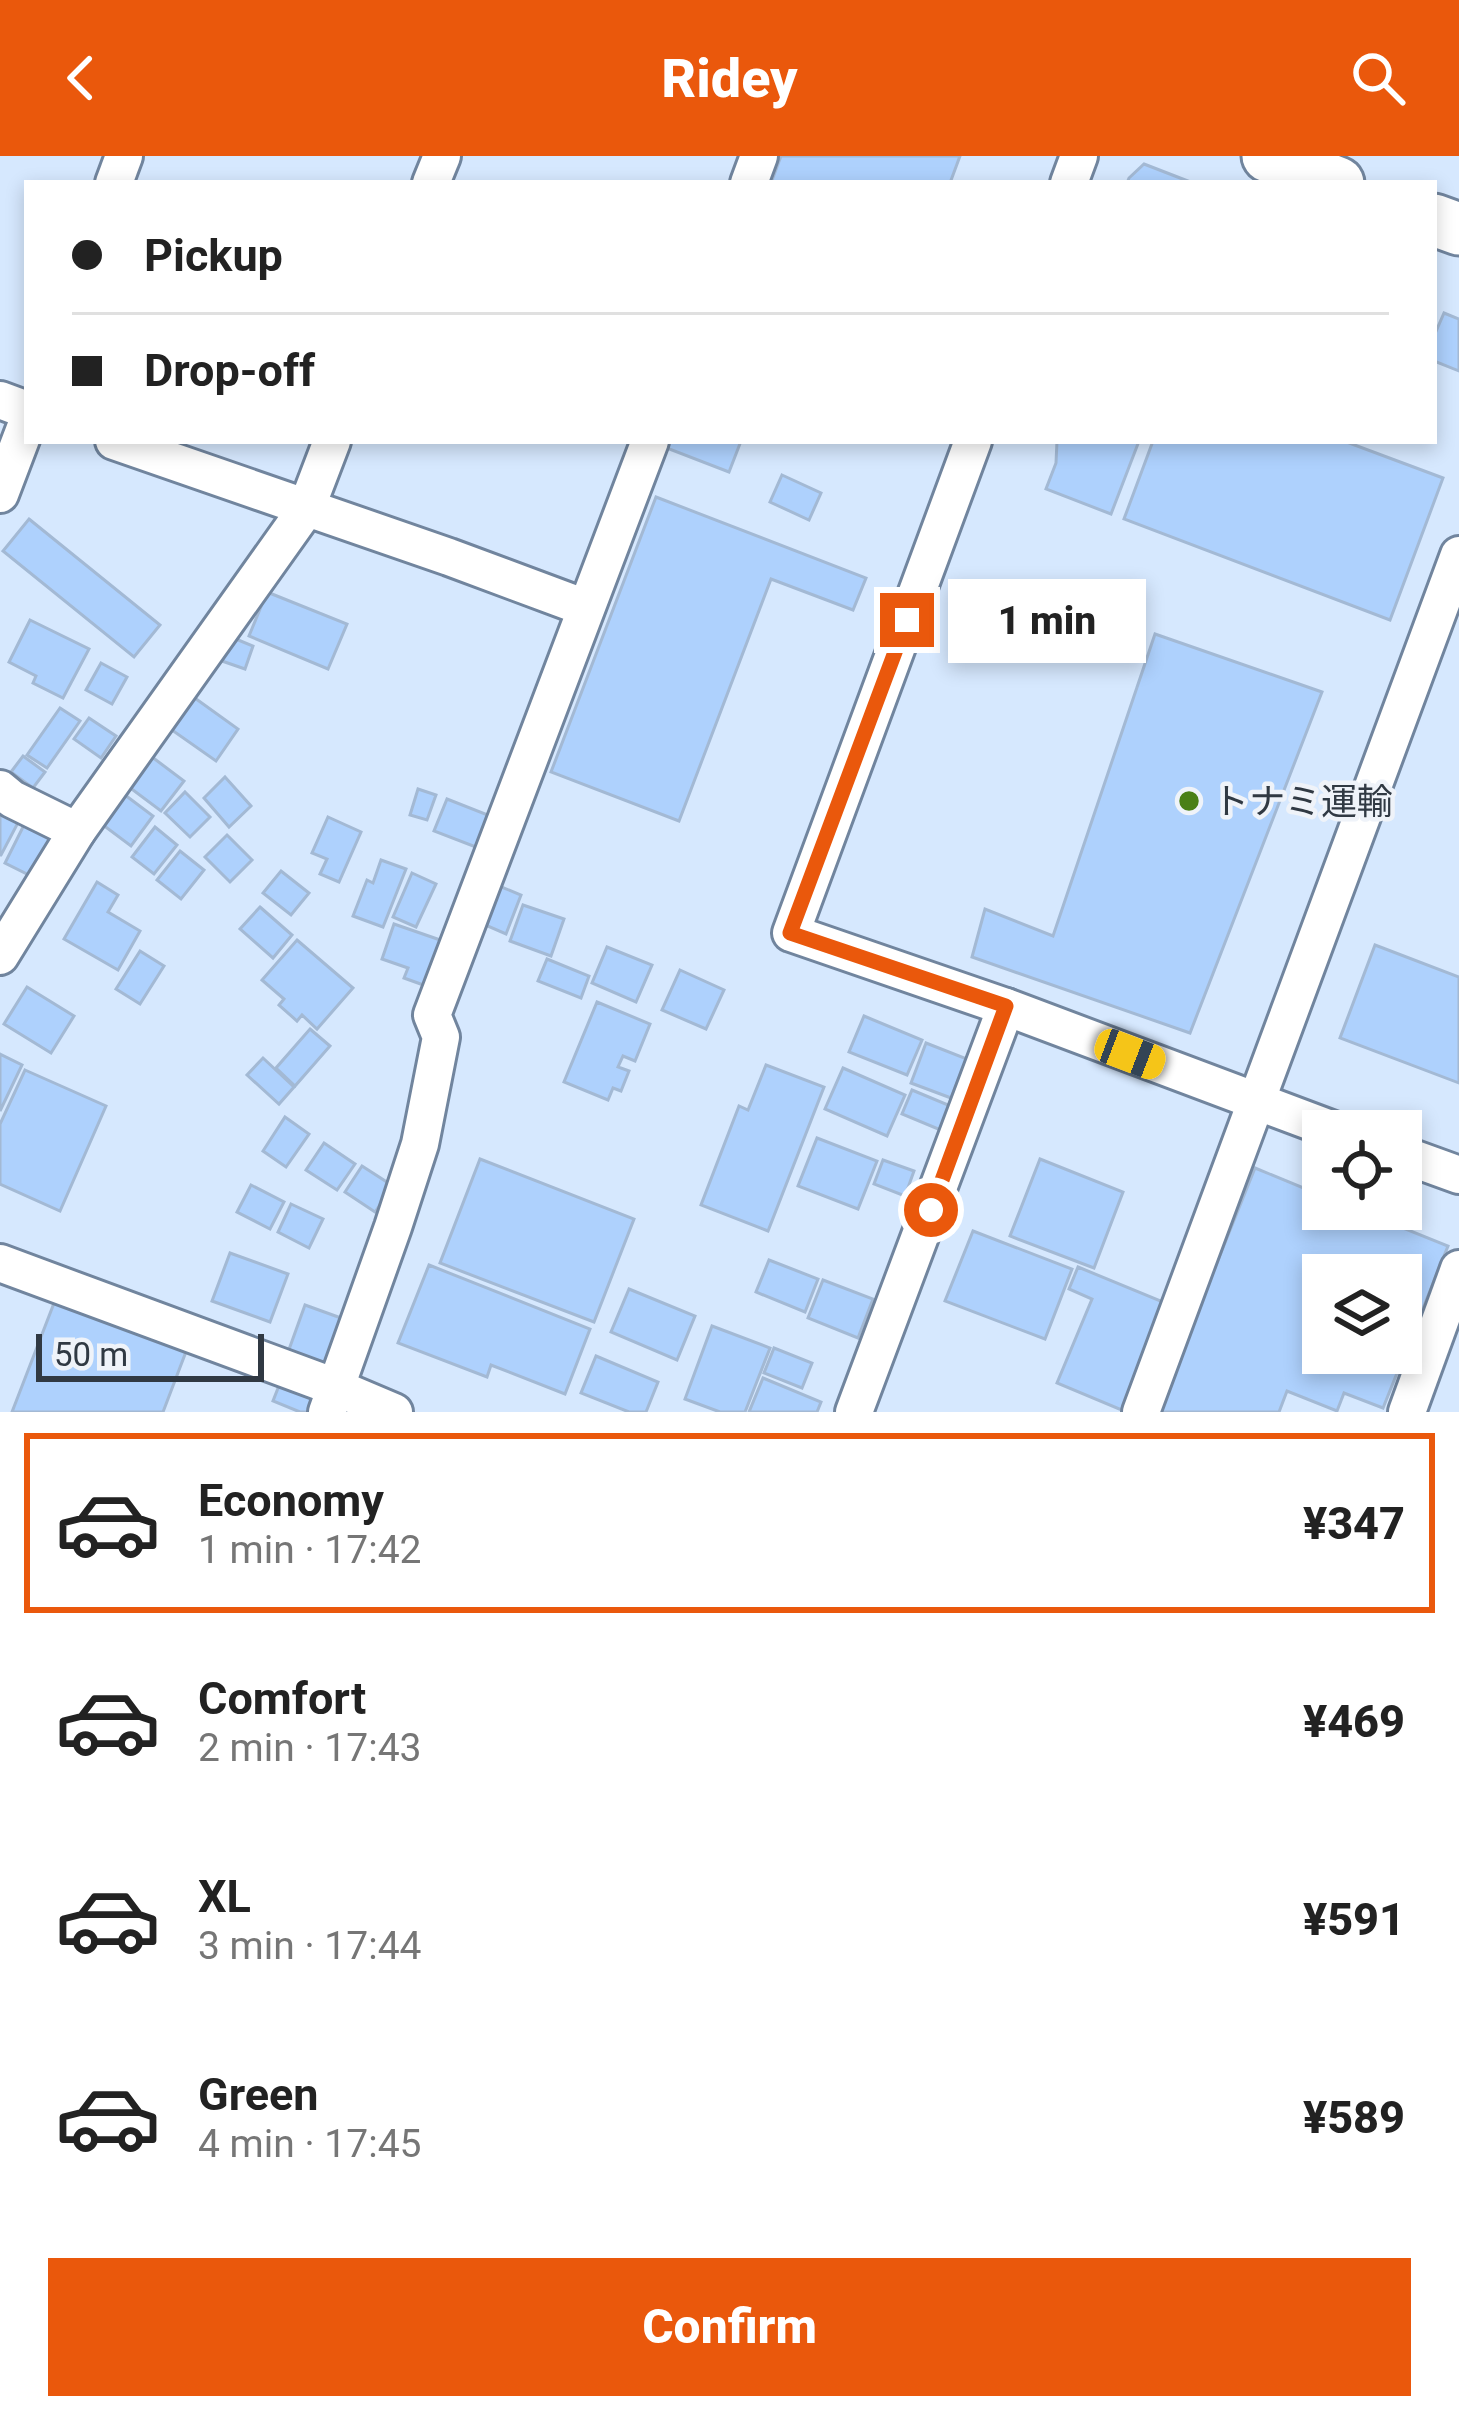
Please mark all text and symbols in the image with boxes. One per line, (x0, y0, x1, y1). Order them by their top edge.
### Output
icon: back (48, 45, 114, 111)
icon: search (1345, 45, 1411, 111)
text: Ridey (661, 47, 798, 110)
text: Pickup (144, 229, 283, 282)
text: Drop-off (144, 344, 315, 397)
callout: 1 min (949, 578, 1147, 662)
route end (880, 593, 934, 647)
text: 1 min (998, 598, 1096, 644)
place label: トナミ運輸 (1213, 781, 1393, 823)
marker: トナミ運輸 (1176, 788, 1202, 814)
car (1090, 1024, 1170, 1084)
map controls (1302, 1110, 1422, 1374)
button: locate (1302, 1110, 1422, 1230)
route start (904, 1183, 958, 1237)
button: layers (1302, 1254, 1422, 1374)
scale bar (36, 1328, 264, 1381)
text: 50 m (54, 1335, 128, 1374)
icon: car (54, 1469, 162, 1577)
text: Economy (198, 1474, 384, 1527)
text: ¥347 (1303, 1497, 1405, 1550)
text: 1 min · 17:42 (198, 1527, 421, 1573)
icon: car (54, 1667, 162, 1775)
text: Comfort (198, 1672, 366, 1725)
text: ¥469 (1303, 1695, 1405, 1748)
text: 2 min · 17:43 (198, 1725, 421, 1771)
icon: car (54, 1865, 162, 1973)
text: XL (198, 1870, 251, 1923)
text: ¥591 (1303, 1893, 1405, 1946)
text: 3 min · 17:44 (198, 1923, 421, 1969)
icon: car (54, 2063, 162, 2171)
text: Green (198, 2068, 319, 2121)
text: ¥589 (1303, 2091, 1405, 2144)
text: 4 min · 17:45 (198, 2121, 421, 2167)
button: Confirm (48, 2258, 1411, 2396)

